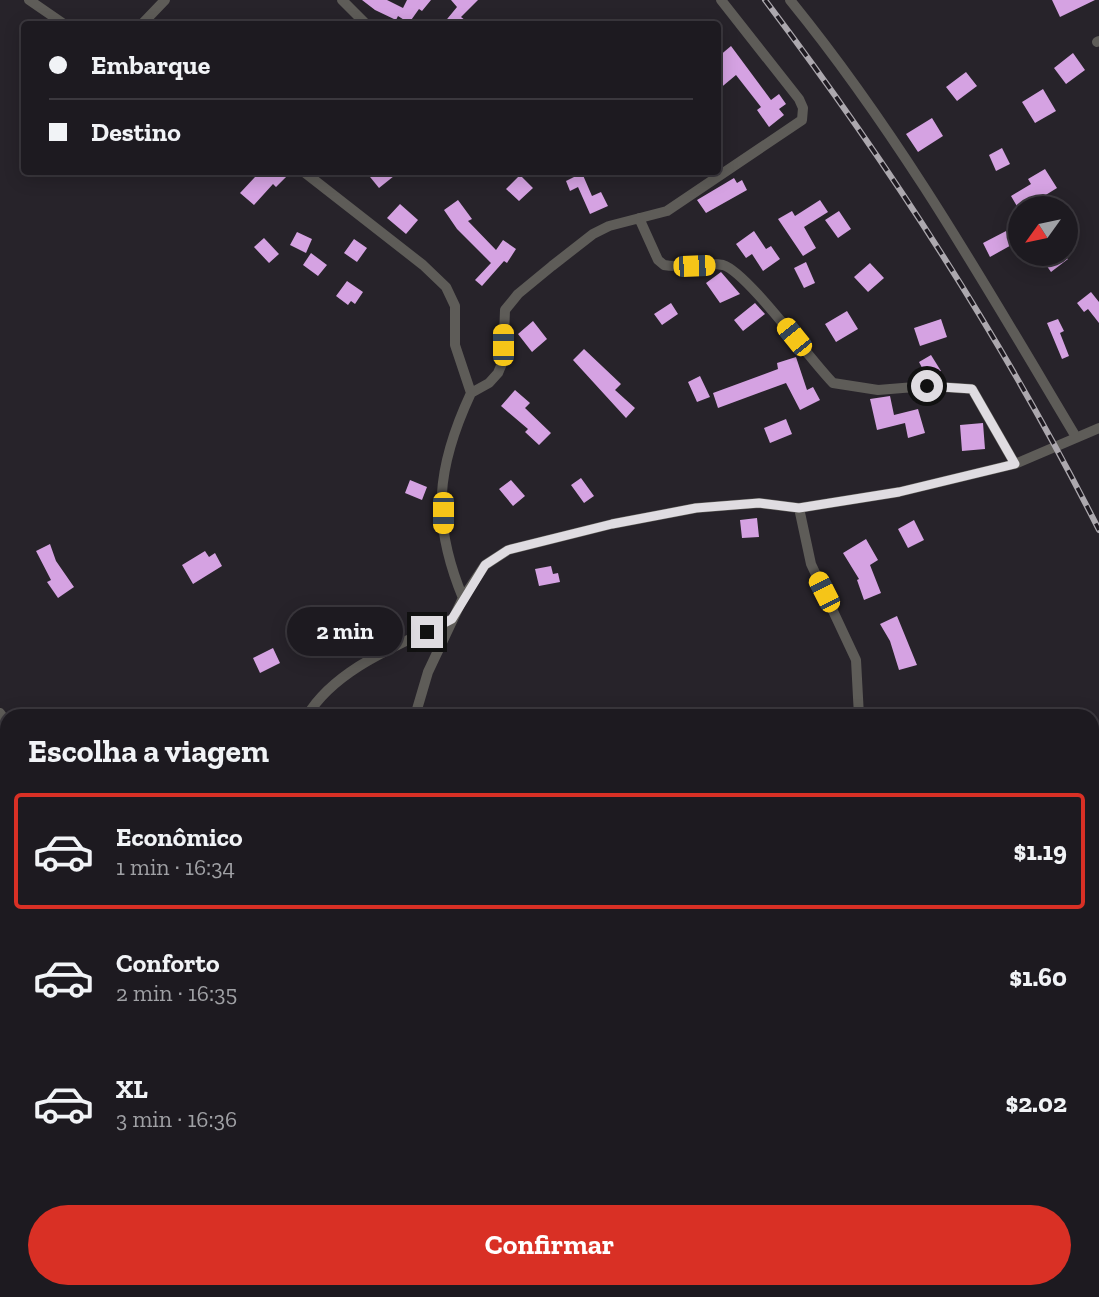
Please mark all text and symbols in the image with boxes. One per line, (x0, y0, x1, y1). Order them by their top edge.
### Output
text: Embarque (91, 49, 210, 81)
text: Destino (91, 116, 181, 148)
north arrow (1008, 196, 1078, 266)
map controls (1008, 196, 1078, 266)
car (673, 255, 716, 277)
car (773, 314, 816, 360)
car (493, 324, 514, 366)
route start (911, 370, 943, 402)
car (433, 492, 454, 534)
car (806, 569, 843, 615)
callout: 2 min (287, 608, 402, 656)
route end (411, 616, 443, 648)
text: 2 min (316, 617, 374, 645)
text: Escolha a viagem (28, 732, 269, 770)
icon: car (32, 820, 95, 883)
text: Econômico (116, 821, 243, 853)
text: $1.19 (1013, 835, 1067, 867)
text: 1 min · 16:34 (116, 853, 235, 881)
icon: car (32, 946, 95, 1009)
text: Conforto (116, 947, 220, 979)
text: $1.60 (1009, 961, 1067, 993)
text: 2 min · 16:35 (116, 979, 237, 1007)
icon: car (32, 1072, 95, 1135)
text: XL (116, 1073, 148, 1105)
text: $2.02 (1005, 1087, 1067, 1119)
text: 3 min · 16:36 (116, 1105, 237, 1133)
button: Confirmar (28, 1205, 1071, 1285)

